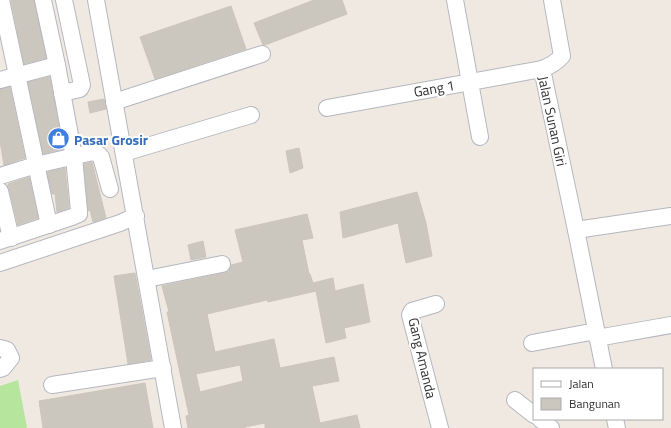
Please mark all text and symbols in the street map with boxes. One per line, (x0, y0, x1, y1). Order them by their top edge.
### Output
street label: Gang 1 (412, 74, 456, 102)
street label: Jalan Sunan Giri (533, 74, 573, 168)
shop icon: Pasar Grosir (46, 126, 72, 152)
place label: Pasar Grosir (74, 129, 148, 150)
street label: Gang Amanda (403, 315, 443, 401)
legend (533, 368, 663, 420)
text: Jalan (569, 374, 594, 393)
text: Bangunan (569, 394, 620, 413)

